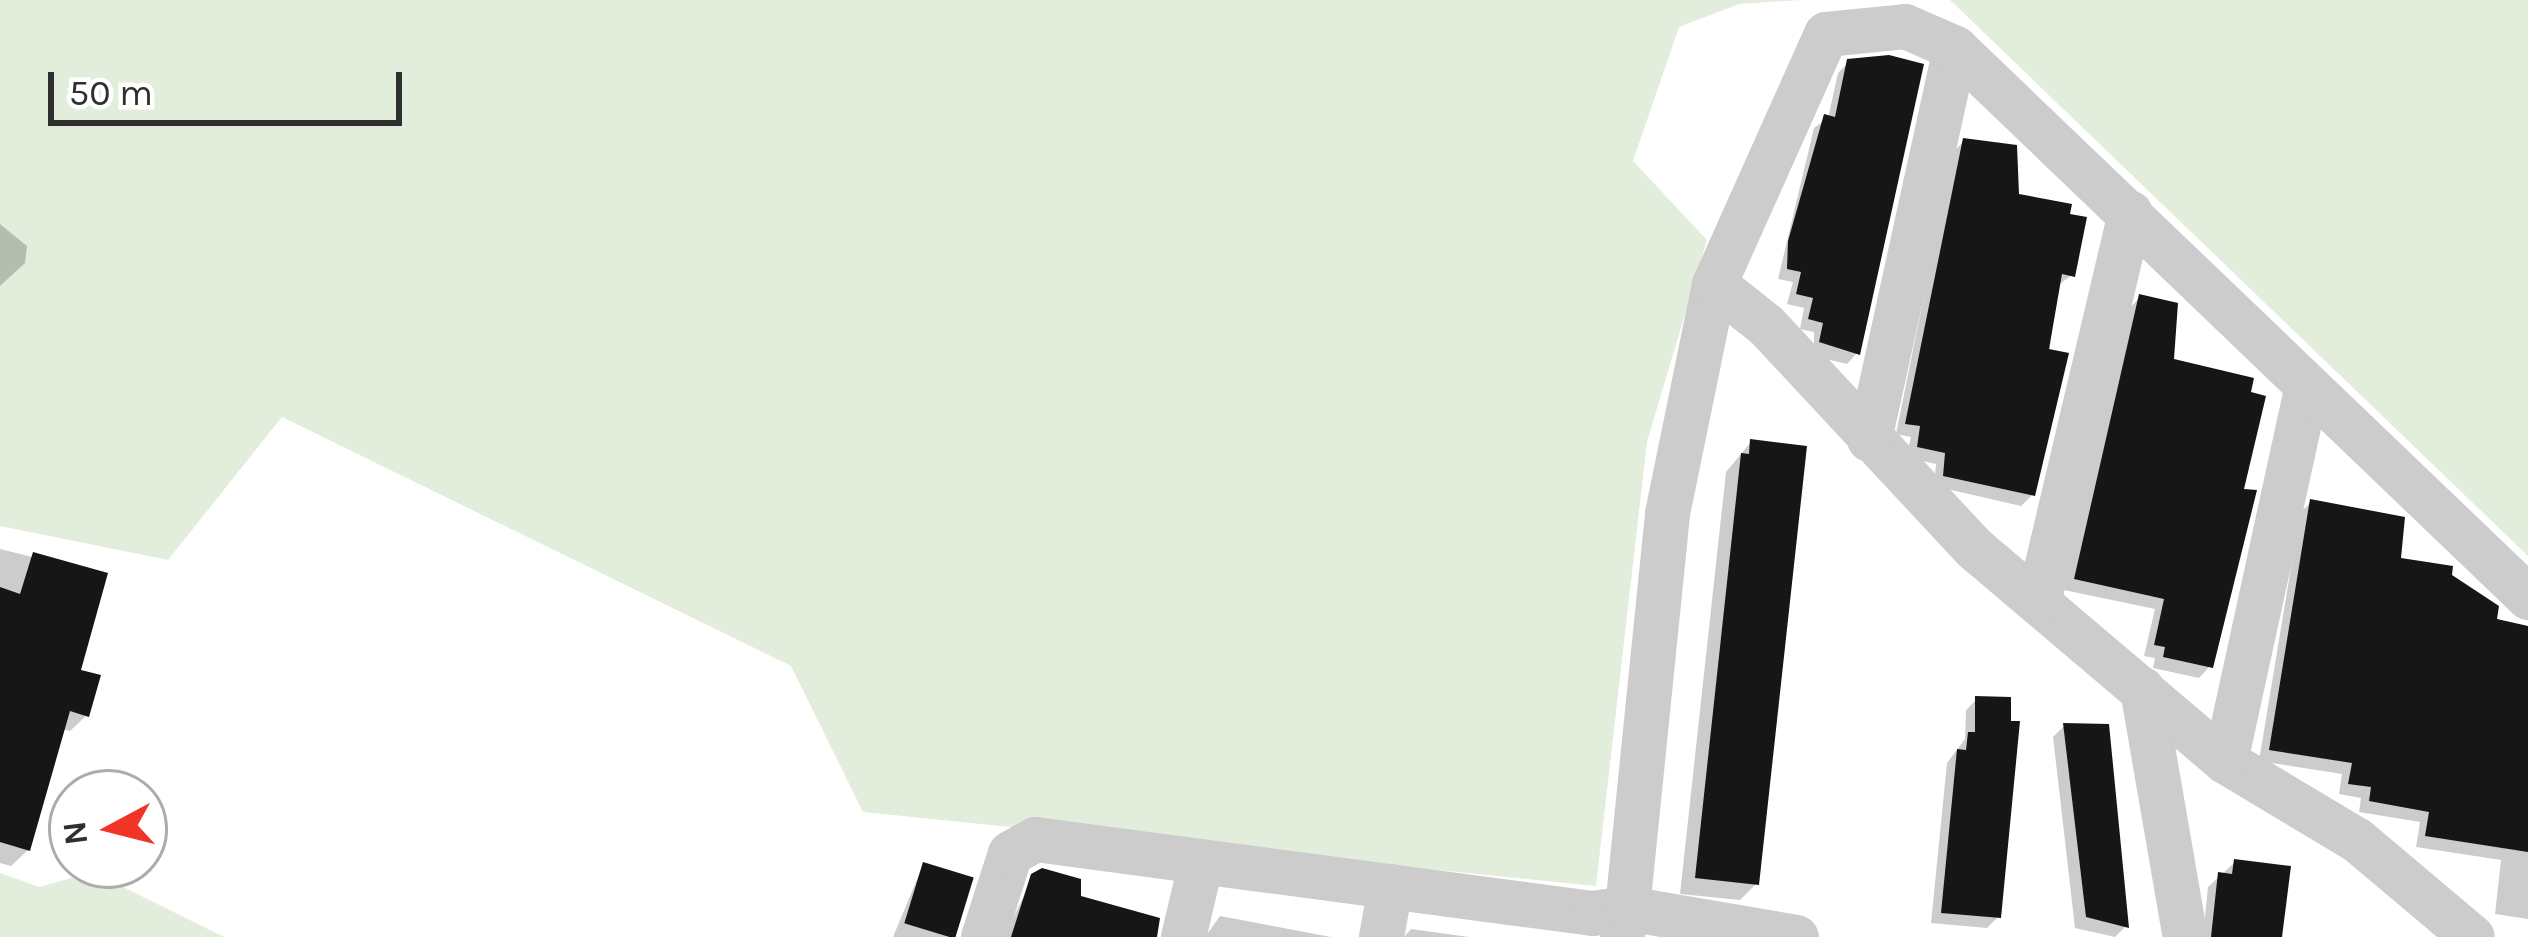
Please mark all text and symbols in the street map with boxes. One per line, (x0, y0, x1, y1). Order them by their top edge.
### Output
scale bar (54, 48, 408, 122)
text: 50 m (69, 72, 153, 114)
north arrow (48, 769, 168, 889)
text: N (55, 819, 96, 847)

